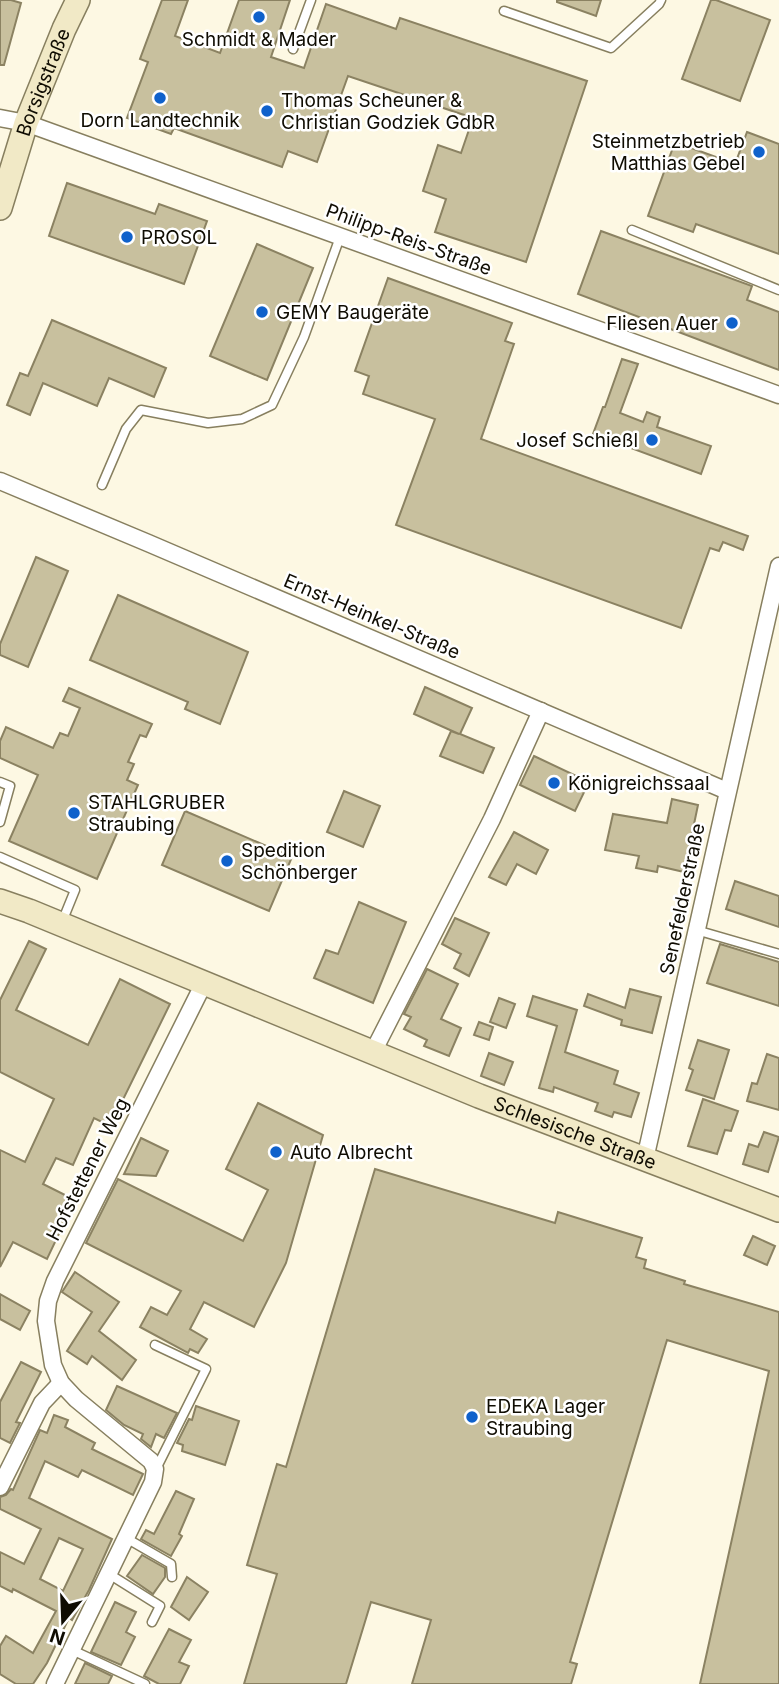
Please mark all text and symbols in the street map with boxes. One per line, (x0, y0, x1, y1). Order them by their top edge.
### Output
marker: Schmidt & Mader (251, 9, 267, 25)
street label: Borsigstraße (12, 25, 75, 139)
place label: Schmidt & Mader (182, 28, 336, 51)
place label: Thomas Scheuner & Christian Godziek GdbR (281, 89, 495, 134)
marker: Dorn Landtechnik (152, 90, 168, 106)
marker: Thomas Scheuner & Christian Godziek GdbR (259, 103, 275, 119)
place label: Dorn Landtechnik (80, 109, 240, 132)
place label: Steinmetzbetrieb Matthias Gebel (592, 130, 745, 175)
marker: Steinmetzbetrieb Matthias Gebel (751, 144, 767, 160)
street label: Philipp-Reis-Straße (323, 199, 495, 280)
place label: PROSOL (141, 226, 217, 249)
marker: PROSOL (119, 229, 135, 245)
place label: GEMY Baugeräte (276, 301, 429, 324)
marker: GEMY Baugeräte (254, 304, 270, 320)
place label: Fliesen Auer (606, 312, 718, 335)
marker: Fliesen Auer (724, 315, 740, 331)
place label: Josef Schießl (516, 429, 638, 452)
marker: Josef Schießl (644, 432, 660, 448)
street label: Ernst-Heinkel-Straße (280, 569, 463, 664)
place label: Königreichssaal (568, 772, 710, 795)
marker: Königreichssaal (546, 775, 562, 791)
place label: STAHLGRUBER Straubing (88, 791, 225, 836)
marker: STAHLGRUBER Straubing (66, 805, 82, 821)
street label: Senefelderstraße (655, 821, 710, 977)
place label: Spedition Schönberger (241, 839, 357, 884)
marker: Spedition Schönberger (219, 853, 235, 869)
street label: Schlesische Straße (490, 1092, 659, 1174)
street label: Hofstettener Weg (41, 1094, 133, 1245)
place label: Auto Albrecht (290, 1141, 413, 1164)
marker: Auto Albrecht (268, 1144, 284, 1160)
place label: EDEKA Lager Straubing (486, 1395, 605, 1440)
marker: EDEKA Lager Straubing (464, 1409, 480, 1425)
north arrow (28, 1586, 98, 1656)
text: N (47, 1623, 68, 1650)

